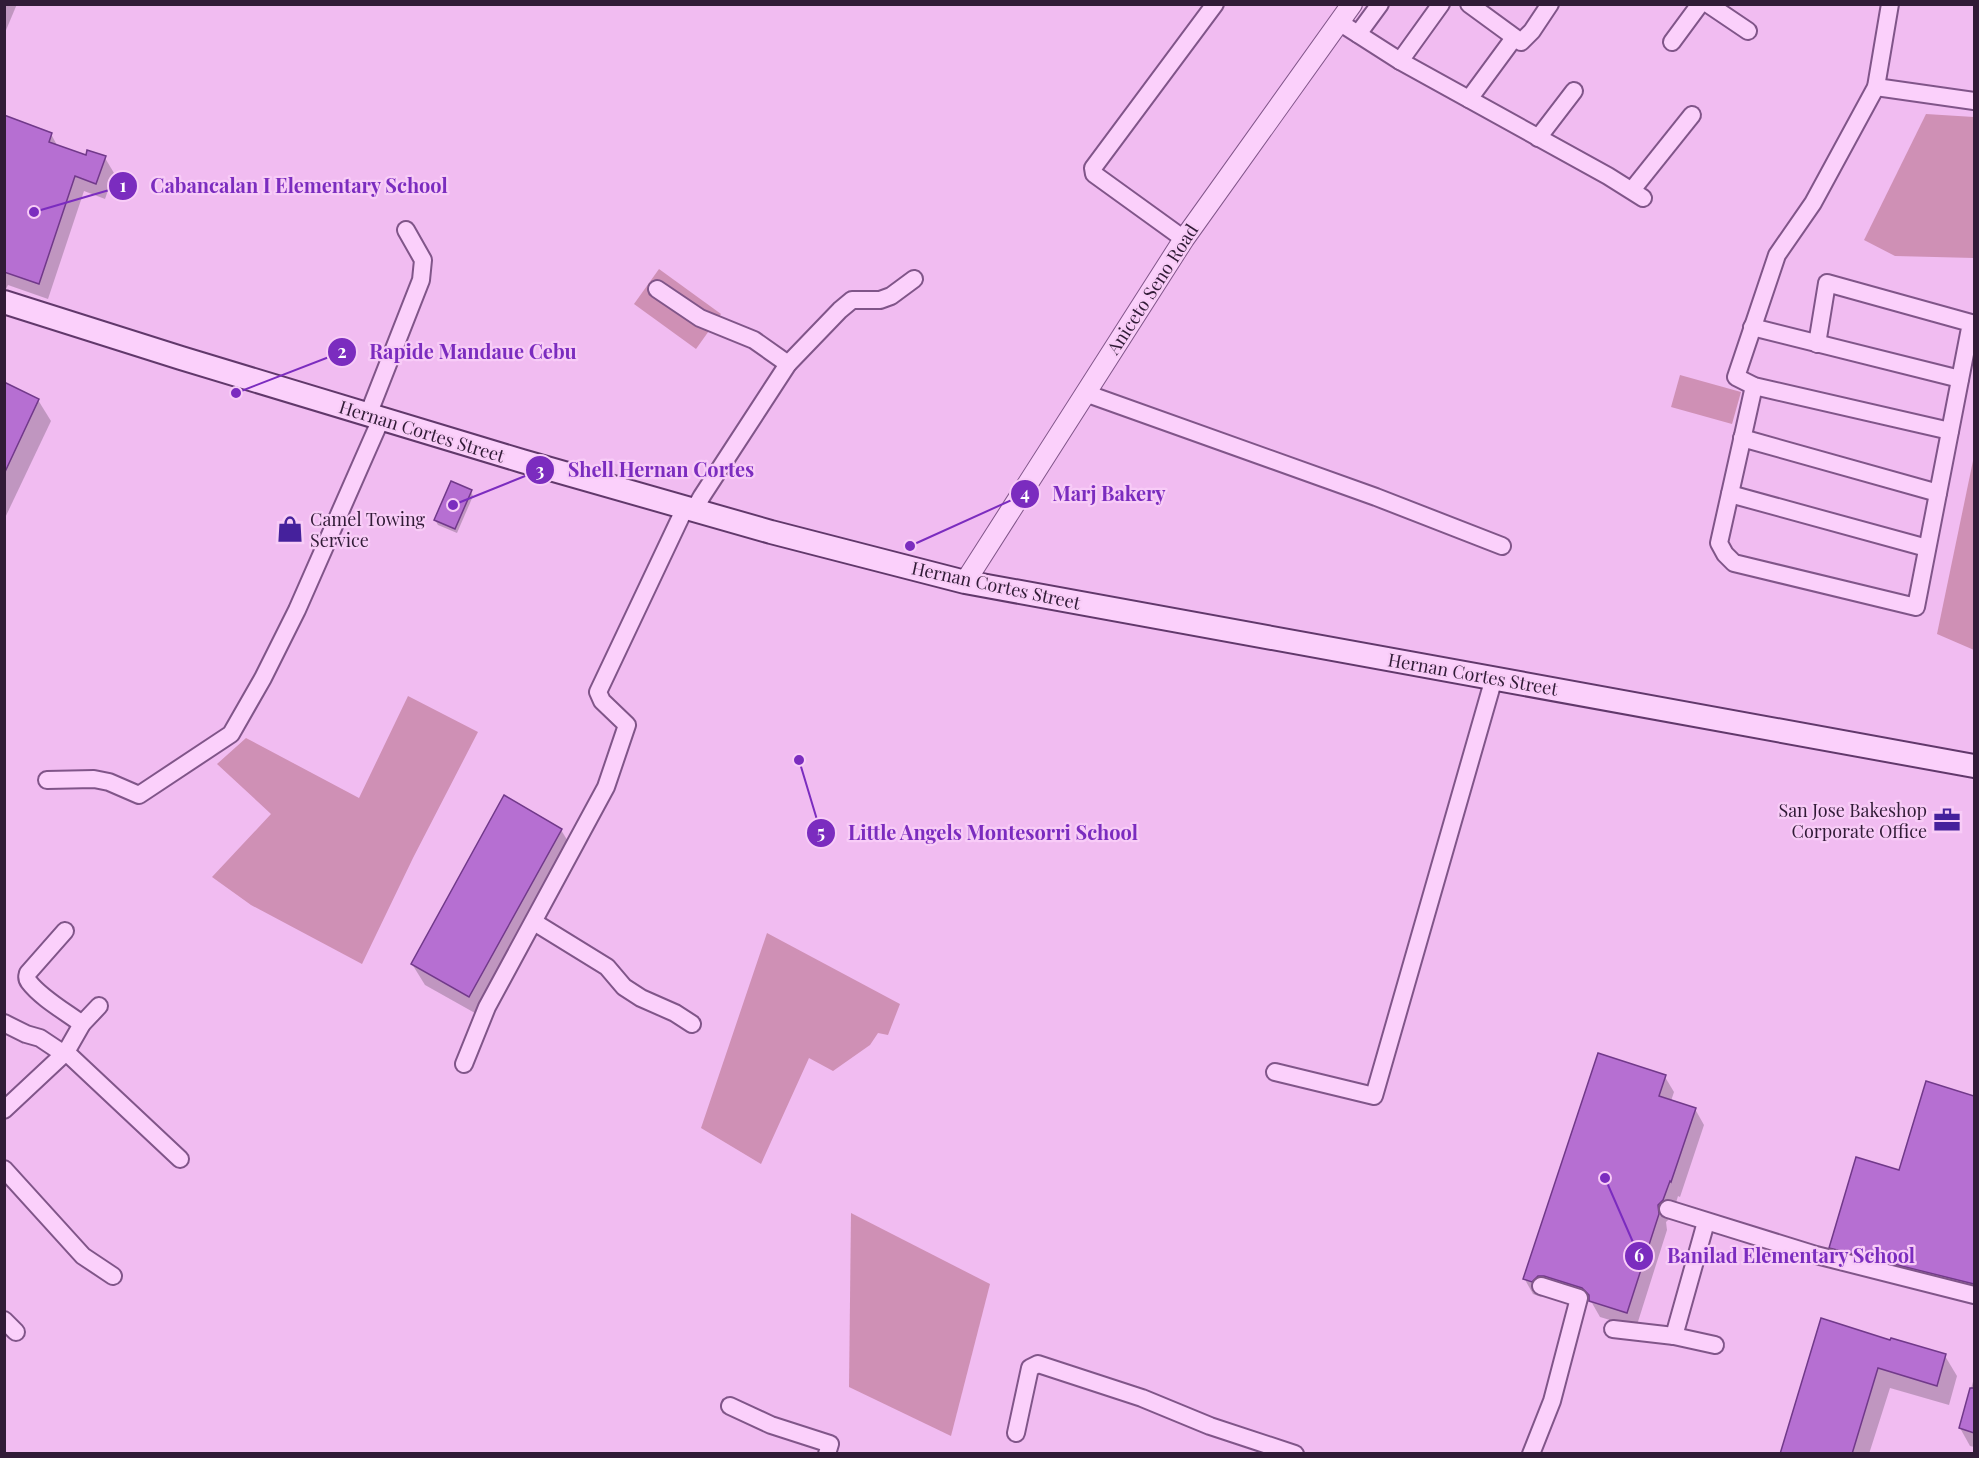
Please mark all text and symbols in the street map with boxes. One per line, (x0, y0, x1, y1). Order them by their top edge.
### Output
callout: Cabancalan I Elementary School (108, 167, 460, 205)
text: Cabancalan I Elementary School (150, 171, 448, 198)
text: 1 (120, 173, 127, 197)
street label: Aniceto Seno Road (1100, 219, 1203, 360)
callout: Rapide Mandaue Cebu (327, 333, 589, 371)
text: Rapide Mandaue Cebu (369, 337, 577, 364)
text: 2 (337, 339, 347, 363)
street label: Hernan Cortes Street (336, 394, 508, 468)
callout: Shell Hernan Cortes (525, 451, 766, 489)
text: Shell Hernan Cortes (568, 455, 754, 482)
text: 3 (536, 458, 545, 482)
callout: Marj Bakery (1010, 475, 1178, 513)
text: Marj Bakery (1052, 479, 1166, 506)
text: 4 (1020, 481, 1030, 505)
place label: Camel Towing Service (310, 507, 425, 552)
shop icon: Camel Towing Service (275, 514, 305, 544)
street label: Hernan Cortes Street (909, 555, 1083, 615)
street label: Hernan Cortes Street (1386, 647, 1560, 701)
place label: San Jose Bakeshop Corporate Office (1778, 798, 1927, 843)
office icon: San Jose Bakeshop Corporate Office (1932, 805, 1962, 835)
callout: Little Angels Montesorri School (806, 814, 1150, 852)
text: Little Angels Montesorri School (848, 818, 1138, 845)
text: 5 (817, 820, 825, 844)
callout: Banilad Elementary School (1624, 1237, 1927, 1275)
text: Banilad Elementary School (1667, 1241, 1915, 1268)
text: 6 (1634, 1243, 1644, 1267)

